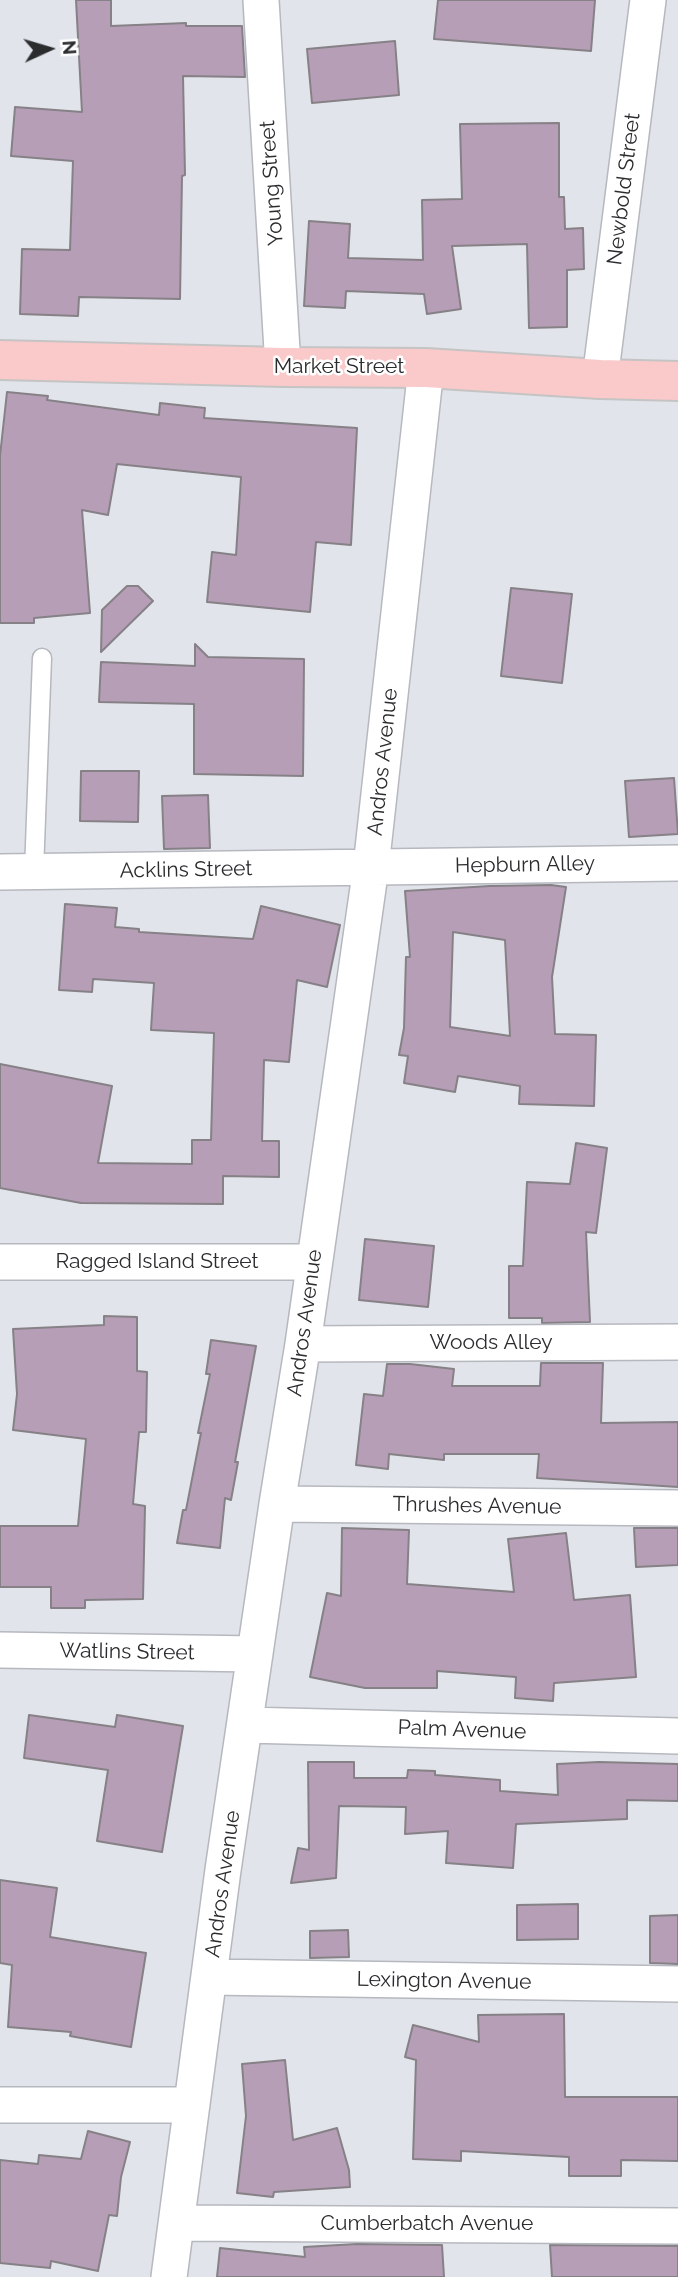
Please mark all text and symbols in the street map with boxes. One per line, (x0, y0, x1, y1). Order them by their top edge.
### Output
north arrow (14, 14, 84, 84)
text: N (58, 40, 81, 56)
street label: Newbold Street (602, 112, 646, 266)
street label: Young Street (255, 120, 289, 246)
street label: Market Street (274, 354, 404, 380)
street label: Andros Avenue (363, 687, 403, 837)
street label: Hepburn Alley (455, 851, 595, 879)
street label: Acklins Street (119, 856, 253, 884)
street label: Andros Avenue (282, 1248, 328, 1398)
street label: Ragged Island Street (56, 1249, 258, 1275)
street label: Woods Alley (429, 1330, 553, 1356)
street label: Thrushes Avenue (392, 1492, 562, 1520)
street label: Watlins Street (59, 1638, 195, 1666)
street label: Palm Avenue (397, 1715, 527, 1745)
street label: Andros Avenue (200, 1809, 246, 1959)
street label: Lexington Avenue (356, 1967, 532, 1995)
street label: Cumberbatch Avenue (321, 2211, 533, 2237)

